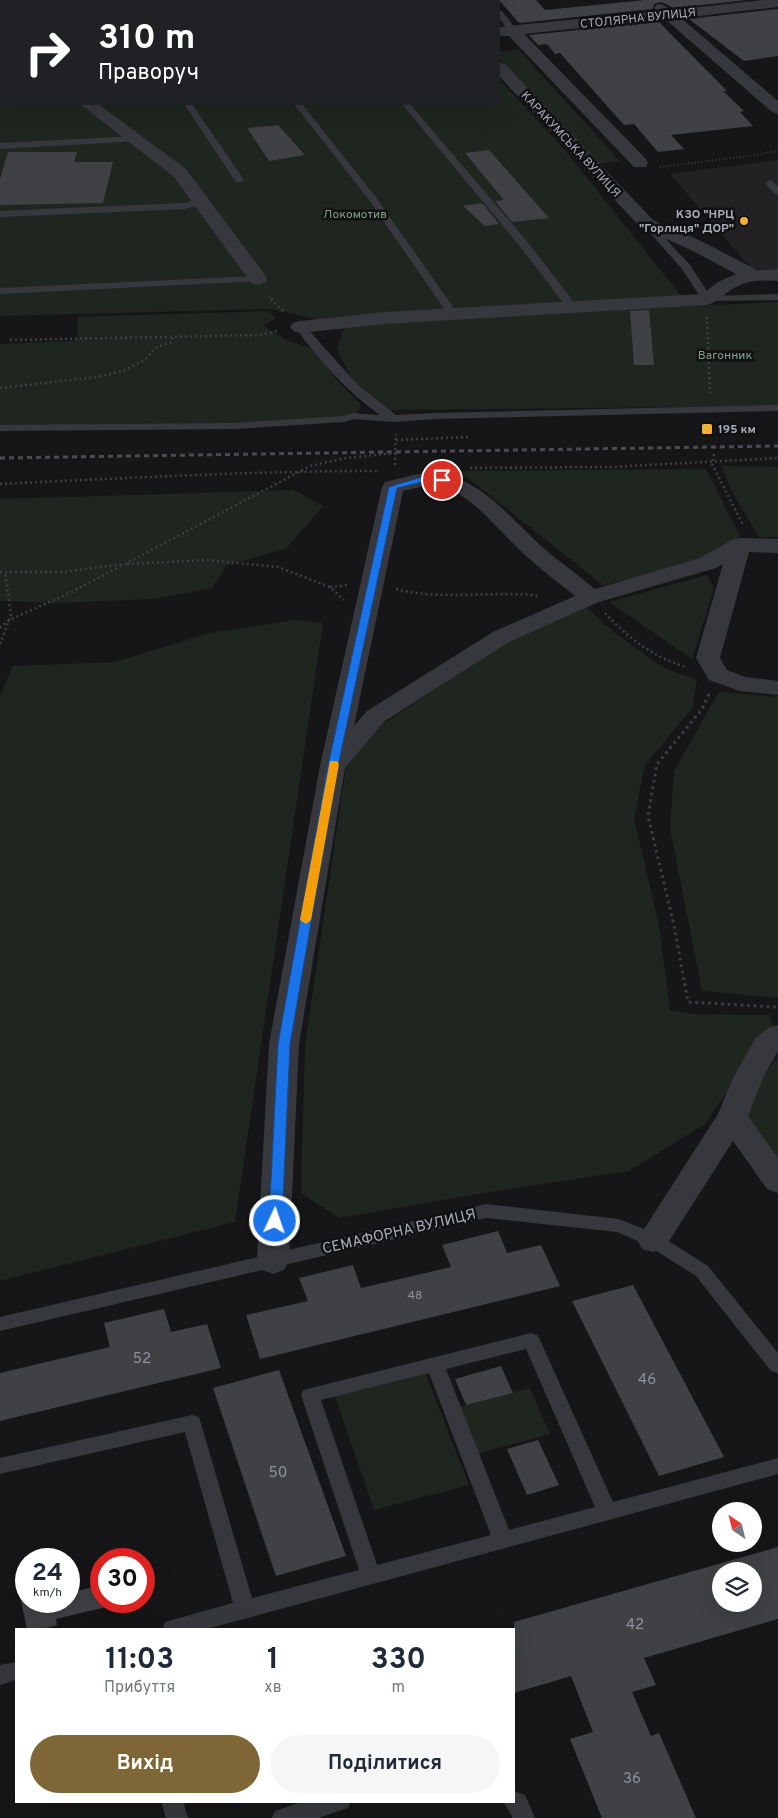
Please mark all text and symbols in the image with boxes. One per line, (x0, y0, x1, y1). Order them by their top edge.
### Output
street label: СТОЛЯРНА ВУЛИЦЯ (579, 5, 697, 33)
text: 310 m (98, 17, 195, 61)
icon: right (15, 20, 80, 85)
text: Праворуч (98, 60, 199, 87)
street label: КАРАКУМСЬКА ВУЛИЦЯ (517, 88, 624, 201)
park label: Локомотив (323, 207, 387, 223)
place label: КЗО "НРЦ "Горлиця" ДОР" (639, 207, 734, 237)
marker: КЗО "НРЦ "Горлиця" ДОР" (738, 215, 750, 227)
park label: Вагонник (698, 348, 752, 364)
marker: 195 км (700, 422, 714, 436)
place label: 195 км (718, 422, 756, 438)
pin (421, 459, 463, 501)
icon: arrive (428, 466, 456, 494)
position arrow (248, 1194, 300, 1246)
street label: СЕМАФОРНА ВУЛИЦЯ (321, 1206, 478, 1259)
house number: 48 (408, 1288, 422, 1304)
house number: 52 (133, 1350, 151, 1369)
house number: 46 (638, 1371, 656, 1390)
house number: 50 (269, 1464, 287, 1483)
north arrow (712, 1502, 762, 1552)
map controls (712, 1502, 762, 1612)
speed limit sign: 30 (90, 1548, 155, 1613)
text: 24 (32, 1558, 63, 1590)
button: layers (712, 1562, 762, 1612)
text: km/h (33, 1585, 62, 1601)
house number: 42 (626, 1616, 644, 1635)
text: 11:03 (105, 1642, 174, 1679)
text: 1 (267, 1642, 279, 1679)
text: 330 (371, 1642, 426, 1679)
text: Прибуття (104, 1678, 175, 1698)
text: хв (264, 1678, 282, 1698)
text: m (391, 1678, 405, 1698)
button: Вихід (30, 1735, 260, 1793)
button: Поділитися (270, 1735, 500, 1793)
house number: 36 (623, 1770, 641, 1789)

